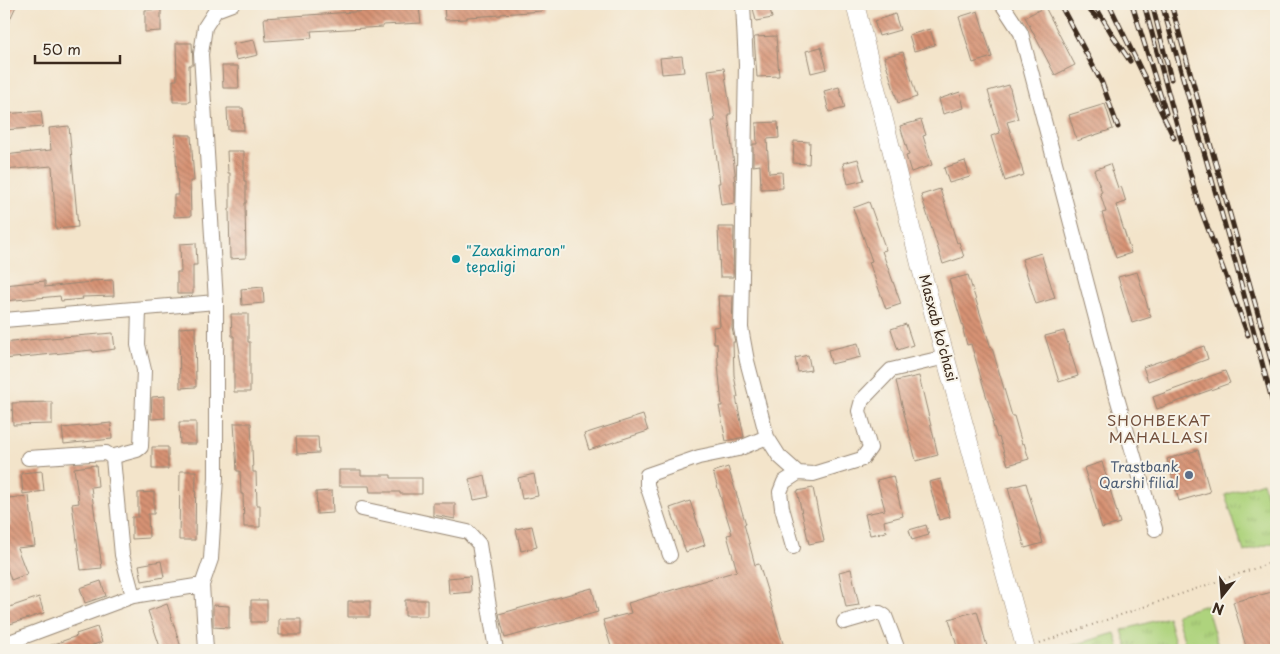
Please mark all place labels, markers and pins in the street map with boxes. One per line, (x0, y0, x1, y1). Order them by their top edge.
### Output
place label: "Zaxakimaron" tepaligi (466, 240, 566, 277)
marker: "Zaxakimaron" tepaligi (450, 253, 462, 265)
place label: Trastbank Qarshi filial (1099, 456, 1179, 493)
marker: Trastbank Qarshi filial (1183, 469, 1195, 481)

